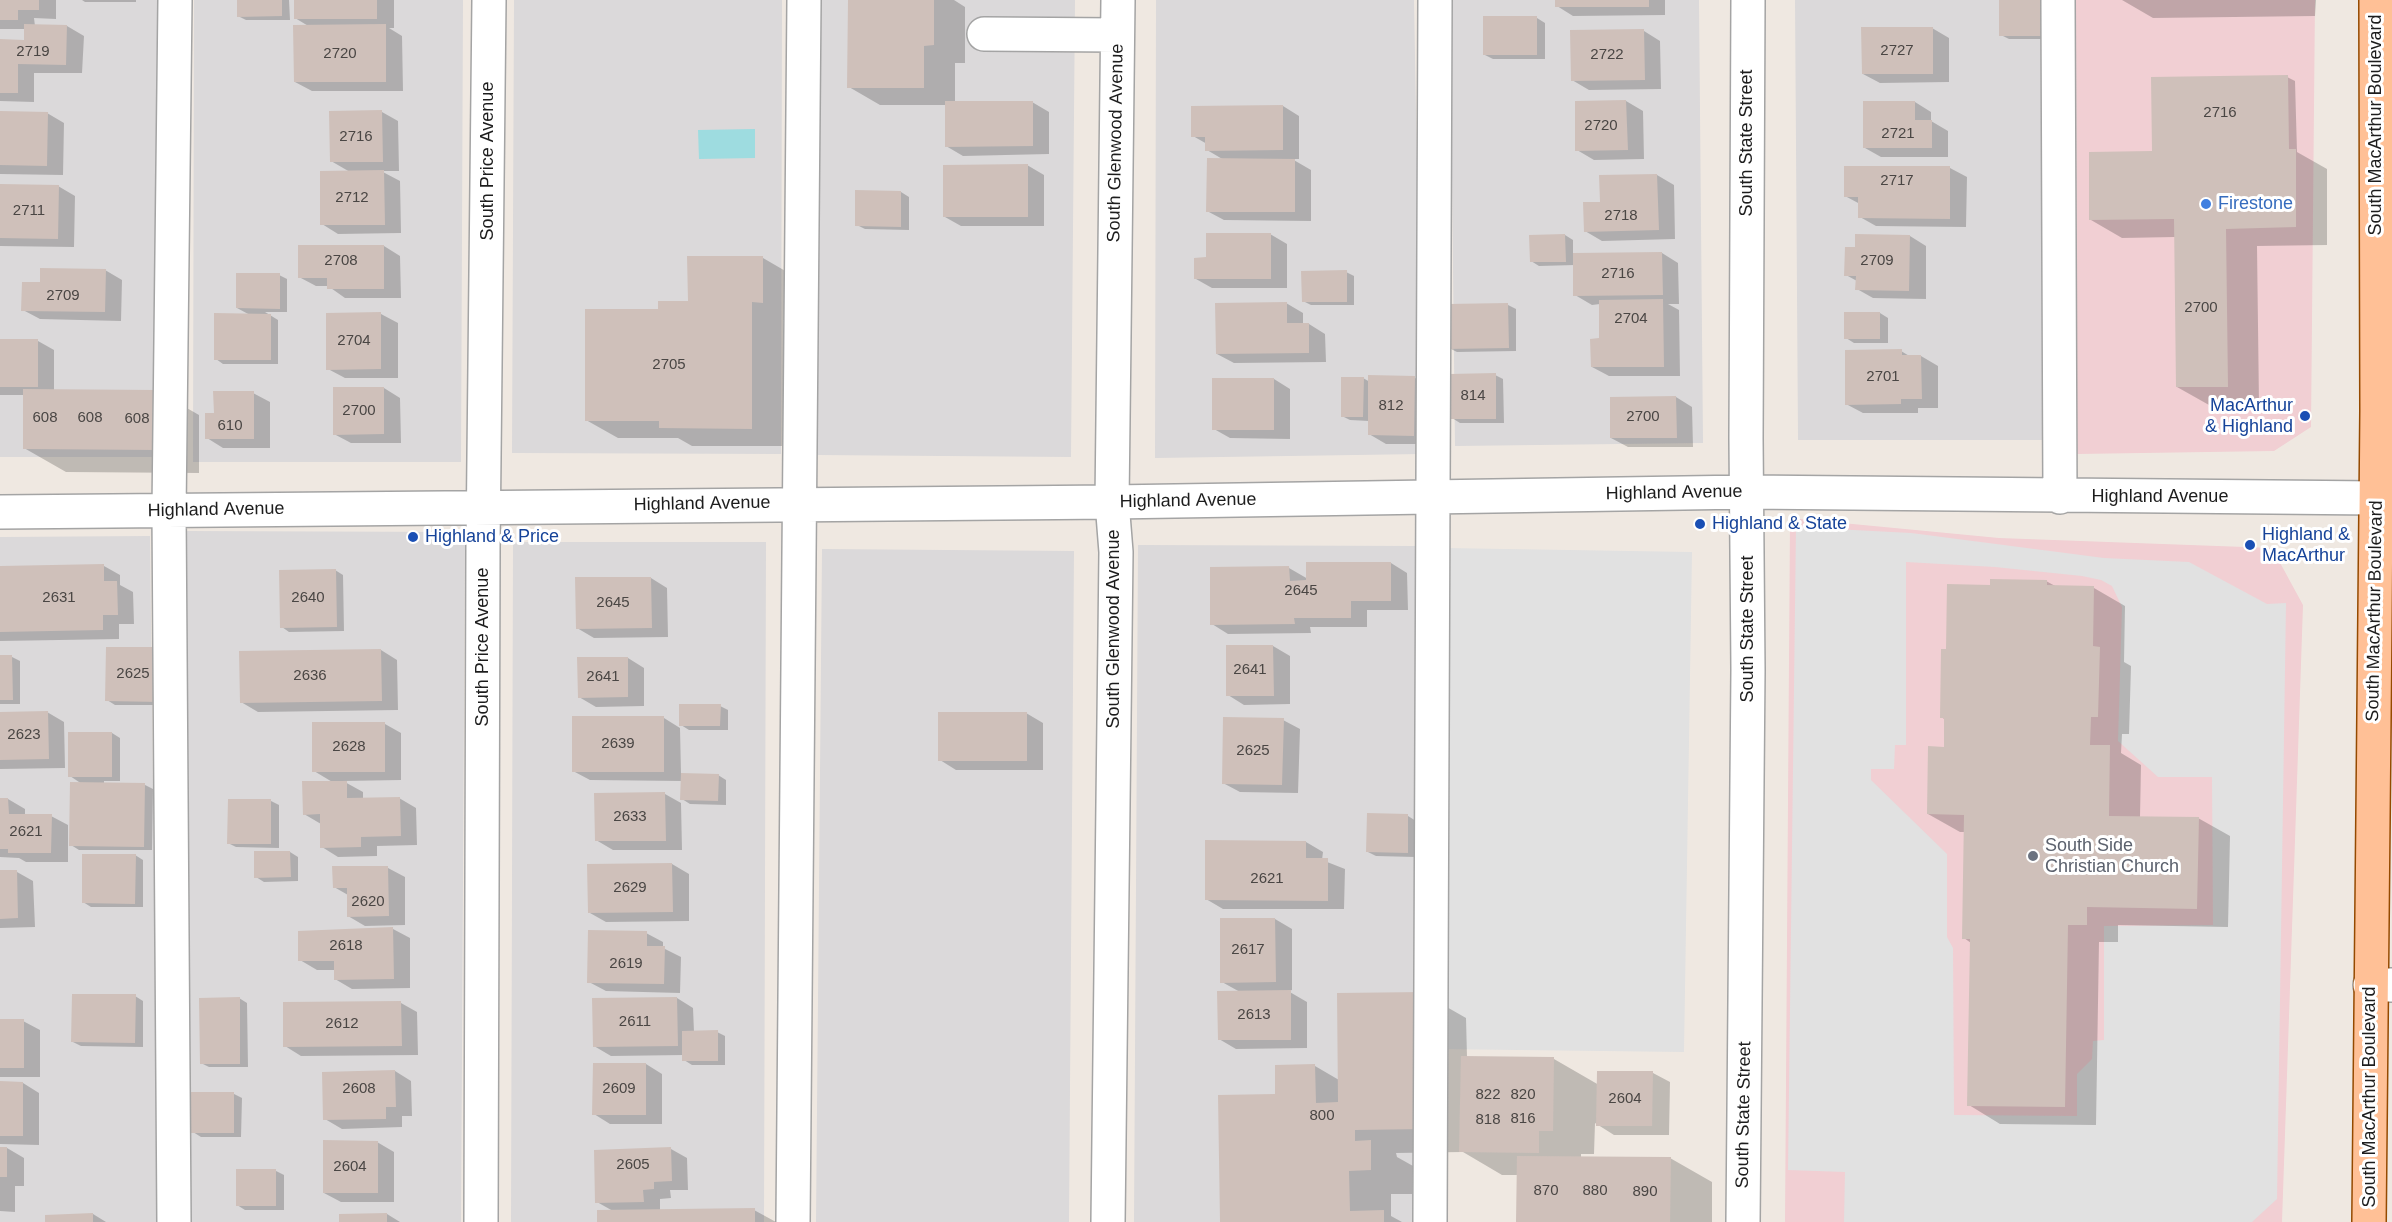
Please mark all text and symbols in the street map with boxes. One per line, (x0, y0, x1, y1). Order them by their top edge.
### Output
street label: South MacArthur Boulevard (2365, 14, 2387, 236)
house number: 2727 (1880, 42, 1914, 60)
house number: 2719 (16, 43, 50, 61)
street label: South Glenwood Avenue (1103, 43, 1129, 243)
house number: 2720 (323, 45, 357, 63)
house number: 2722 (1590, 46, 1624, 64)
street label: South State Street (1736, 69, 1758, 217)
street label: South Price Avenue (477, 82, 499, 240)
house number: 2716 (2203, 104, 2237, 122)
house number: 2720 (1584, 117, 1618, 135)
house number: 2721 (1881, 125, 1915, 143)
house number: 2716 (339, 128, 373, 146)
house number: 2717 (1880, 172, 1914, 190)
house number: 2712 (335, 189, 369, 207)
place label: Firestone (2218, 193, 2293, 215)
marker: Firestone (2199, 197, 2213, 211)
house number: 2711 (13, 202, 45, 220)
house number: 2718 (1604, 207, 1638, 225)
house number: 2708 (324, 252, 358, 270)
house number: 2709 (1860, 252, 1894, 270)
house number: 2716 (1601, 265, 1635, 283)
house number: 2709 (46, 287, 80, 305)
house number: 2700 (2184, 299, 2218, 317)
house number: 2704 (1614, 310, 1648, 328)
house number: 2704 (337, 332, 371, 350)
house number: 2705 (652, 356, 686, 374)
house number: 2701 (1866, 368, 1900, 386)
house number: 814 (1460, 387, 1486, 405)
place label: MacArthur & Highland (2205, 395, 2293, 438)
house number: 812 (1378, 397, 1404, 415)
house number: 2700 (342, 402, 376, 420)
house number: 2700 (1626, 408, 1660, 426)
house number: 608 (32, 409, 58, 427)
house number: 608 (77, 409, 103, 427)
marker: MacArthur & Highland (2298, 409, 2312, 423)
house number: 608 (124, 410, 150, 428)
house number: 610 (217, 417, 243, 435)
street label: Highland Avenue (1605, 481, 1743, 505)
street label: Highland Avenue (2092, 486, 2228, 508)
street label: Highland Avenue (1119, 489, 1257, 513)
street label: Highland Avenue (633, 492, 771, 516)
street label: Highland Avenue (147, 498, 285, 522)
street label: South MacArthur Boulevard (2362, 500, 2388, 722)
place label: Highland & State (1712, 513, 1847, 535)
marker: Highland & State (1693, 517, 1707, 531)
place label: Highland & MacArthur (2262, 524, 2350, 566)
place label: Highland & Price (425, 526, 559, 548)
marker: Highland & Price (406, 530, 420, 544)
street label: South Glenwood Avenue (1103, 530, 1125, 728)
marker: Highland & MacArthur (2243, 538, 2257, 552)
street label: South State Street (1737, 555, 1759, 703)
street label: South Price Avenue (472, 568, 494, 726)
house number: 2645 (1284, 582, 1318, 600)
house number: 2631 (42, 589, 76, 607)
house number: 2640 (291, 589, 325, 607)
house number: 2645 (596, 594, 630, 612)
house number: 2641 (1233, 661, 1267, 679)
house number: 2625 (116, 665, 150, 683)
house number: 2636 (293, 667, 327, 685)
house number: 2641 (586, 668, 620, 686)
house number: 2623 (7, 726, 41, 744)
house number: 2639 (601, 735, 635, 753)
house number: 2628 (332, 738, 366, 756)
house number: 2625 (1236, 742, 1270, 760)
house number: 2633 (613, 808, 647, 826)
house number: 2621 (9, 823, 43, 841)
place label: South Side Christian Church (2045, 835, 2179, 878)
marker: South Side Christian Church (2026, 849, 2040, 863)
house number: 2621 (1250, 870, 1284, 888)
house number: 2629 (613, 879, 647, 897)
house number: 2620 (351, 893, 385, 911)
house number: 2618 (329, 937, 363, 955)
house number: 2617 (1231, 941, 1265, 959)
house number: 2619 (609, 955, 643, 973)
street label: South MacArthur Boulevard (2359, 986, 2381, 1208)
house number: 2613 (1237, 1006, 1271, 1024)
house number: 2611 (619, 1013, 651, 1031)
house number: 2612 (325, 1015, 359, 1033)
street label: South State Street (1732, 1041, 1756, 1189)
house number: 2608 (342, 1080, 376, 1098)
house number: 2609 (602, 1080, 636, 1098)
house number: 822 (1475, 1086, 1501, 1104)
house number: 820 (1510, 1086, 1536, 1104)
house number: 2604 (1608, 1090, 1642, 1108)
house number: 800 (1309, 1107, 1335, 1125)
house number: 816 (1510, 1110, 1536, 1128)
house number: 818 (1475, 1111, 1501, 1129)
house number: 2605 (616, 1156, 650, 1174)
house number: 2604 (333, 1158, 367, 1176)
house number: 870 (1533, 1182, 1559, 1200)
house number: 880 (1582, 1182, 1608, 1200)
house number: 890 (1632, 1183, 1658, 1201)

